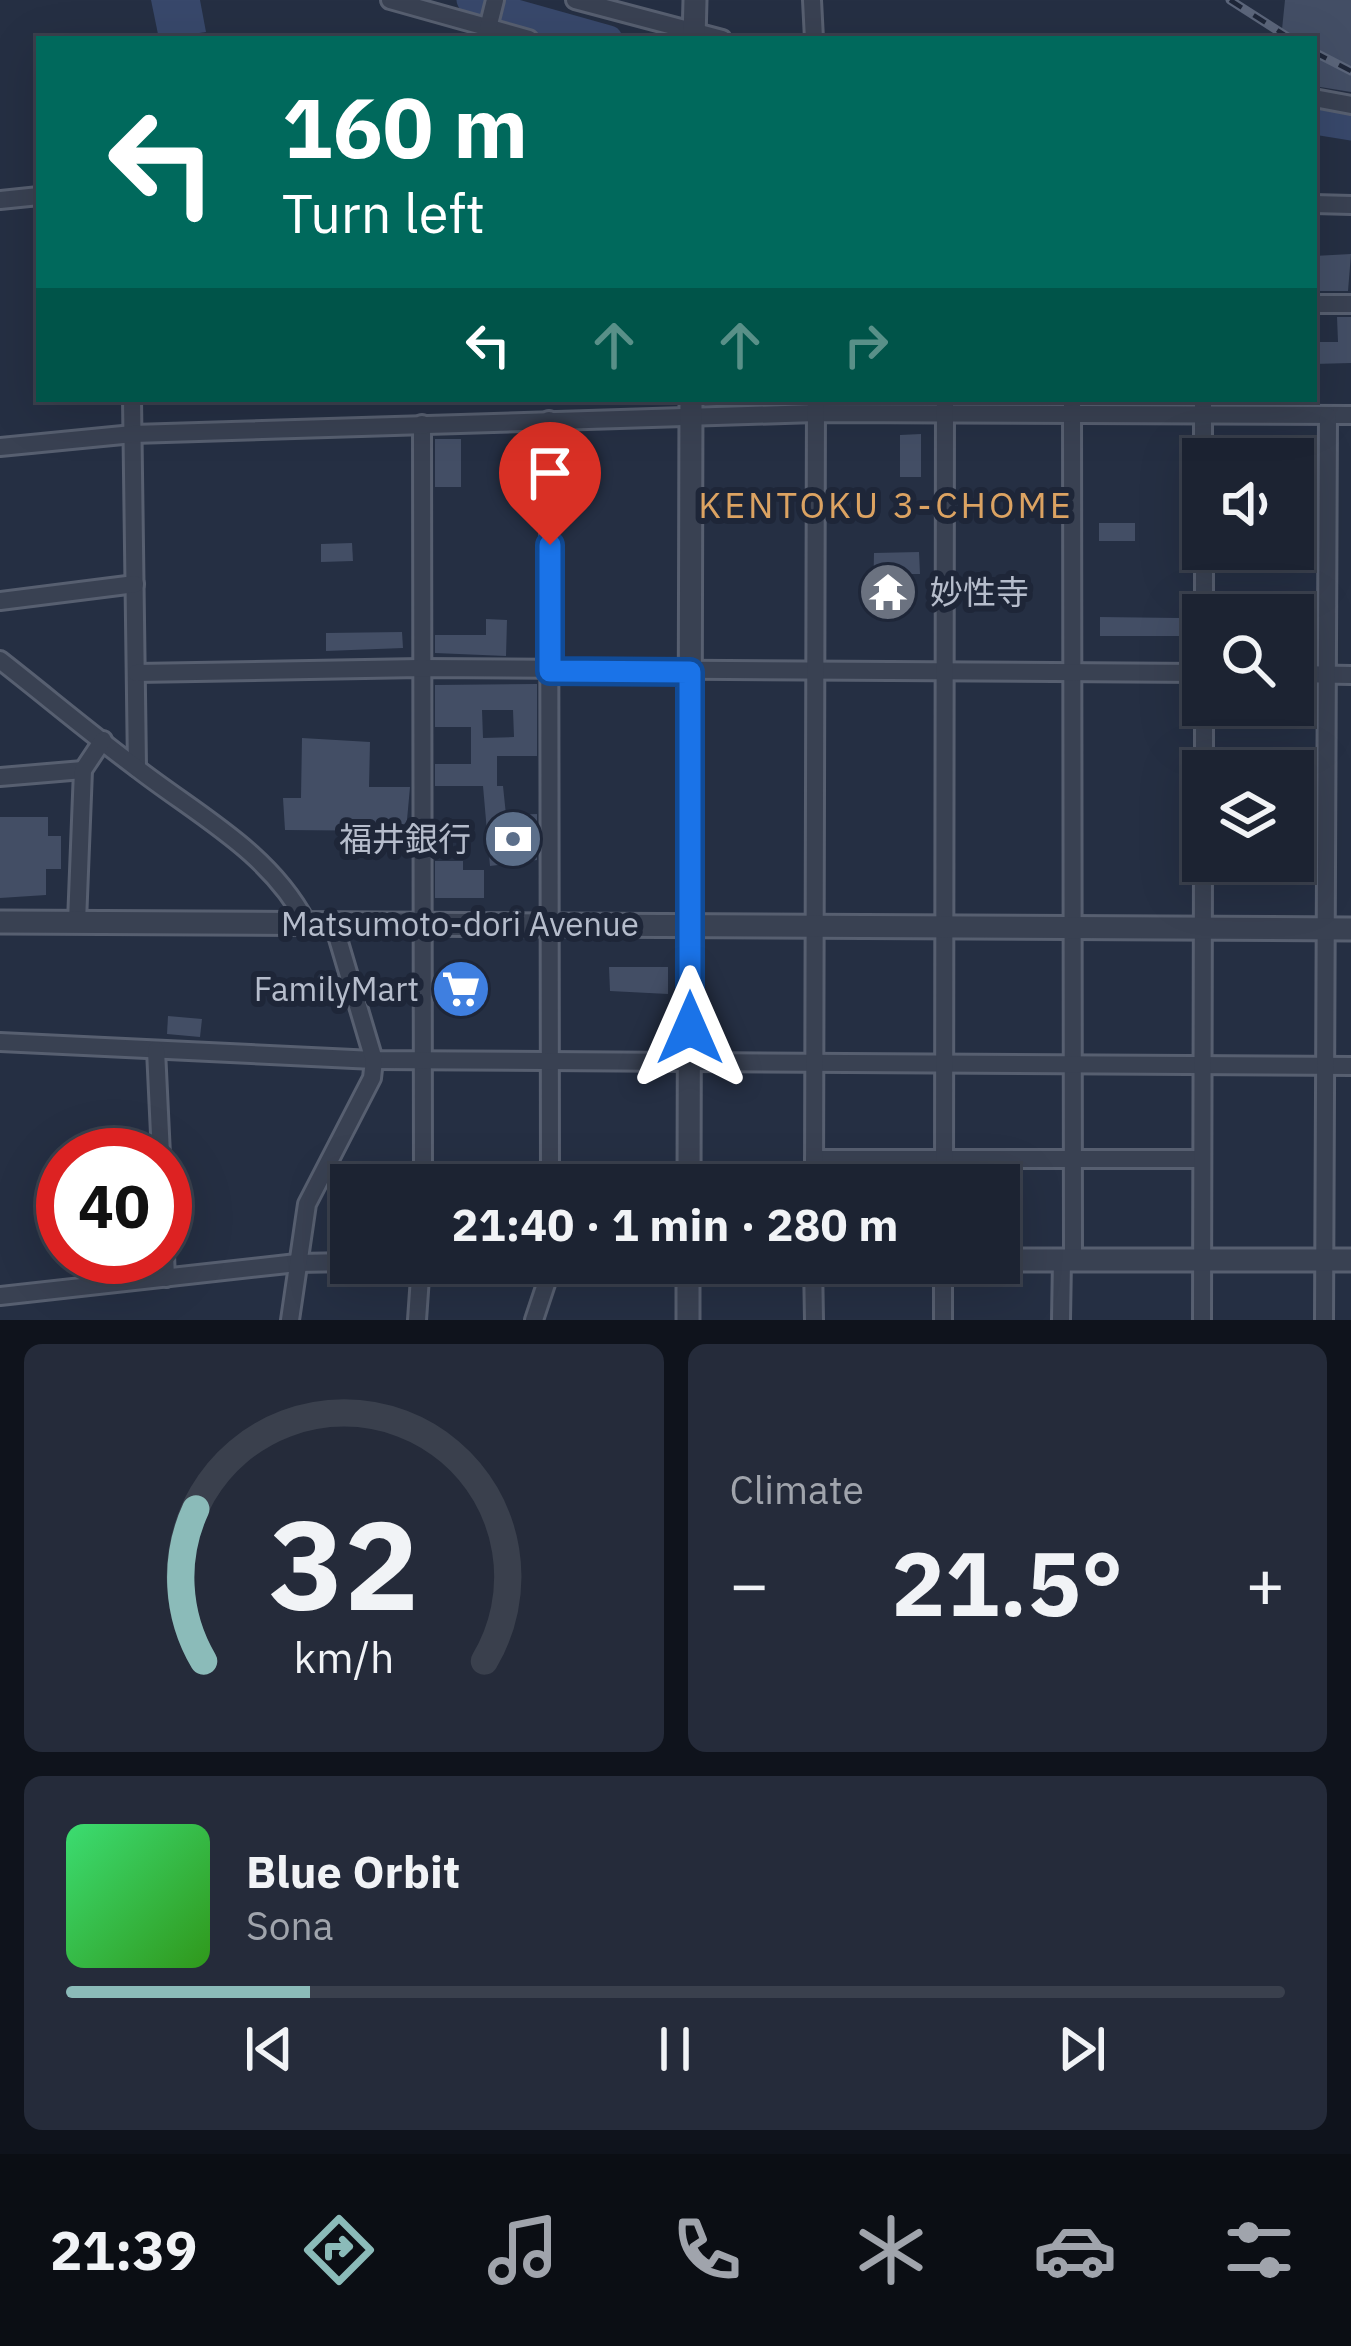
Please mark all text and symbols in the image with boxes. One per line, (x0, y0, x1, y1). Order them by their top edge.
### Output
text: 160 m (282, 72, 528, 181)
icon: left (84, 84, 240, 240)
text: Turn left (282, 178, 485, 248)
icon: left (455, 312, 521, 378)
icon: ahead (581, 312, 647, 378)
icon: ahead (707, 312, 773, 378)
icon: right (833, 312, 899, 378)
pin (499, 422, 601, 545)
map controls (1182, 438, 1314, 882)
button: sound (1182, 438, 1314, 570)
icon: arrive (517, 440, 583, 506)
district label: KENTOKU 3-CHOME (698, 481, 1074, 528)
temple icon: 妙性寺 (857, 561, 919, 623)
place label: 妙性寺 (930, 570, 1029, 613)
button: search (1182, 594, 1314, 726)
button: layers (1182, 750, 1314, 882)
bank icon: 福井銀行 (482, 808, 544, 870)
place label: 福井銀行 (339, 817, 471, 860)
street label: Matsumoto-dori Avenue (281, 902, 639, 945)
supermarket icon: FamilyMart (430, 958, 492, 1020)
position arrow (627, 965, 753, 1091)
place label: FamilyMart (254, 967, 419, 1010)
speed limit sign: 40 (36, 1128, 192, 1284)
text: 21:40 · 1 min · 280 m (452, 1195, 898, 1253)
text: Climate (730, 1464, 864, 1515)
text: 32 (269, 1482, 419, 1644)
text: 21.5° (891, 1524, 1123, 1641)
text: − (730, 1540, 769, 1626)
text: + (1245, 1540, 1285, 1626)
text: km/h (293, 1629, 394, 1685)
text: Blue Orbit (246, 1842, 460, 1900)
text: Sona (246, 1900, 333, 1951)
icon: previous (236, 2016, 302, 2082)
icon: pause (642, 2016, 708, 2082)
icon: next (1049, 2016, 1115, 2082)
icon: directions (297, 2208, 381, 2292)
icon: music (481, 2208, 565, 2292)
icon: phone (665, 2208, 749, 2292)
icon: climate (849, 2208, 933, 2292)
icon: car (1033, 2208, 1117, 2292)
icon: filters (1217, 2208, 1301, 2292)
text: 21:39 (50, 2215, 197, 2285)

